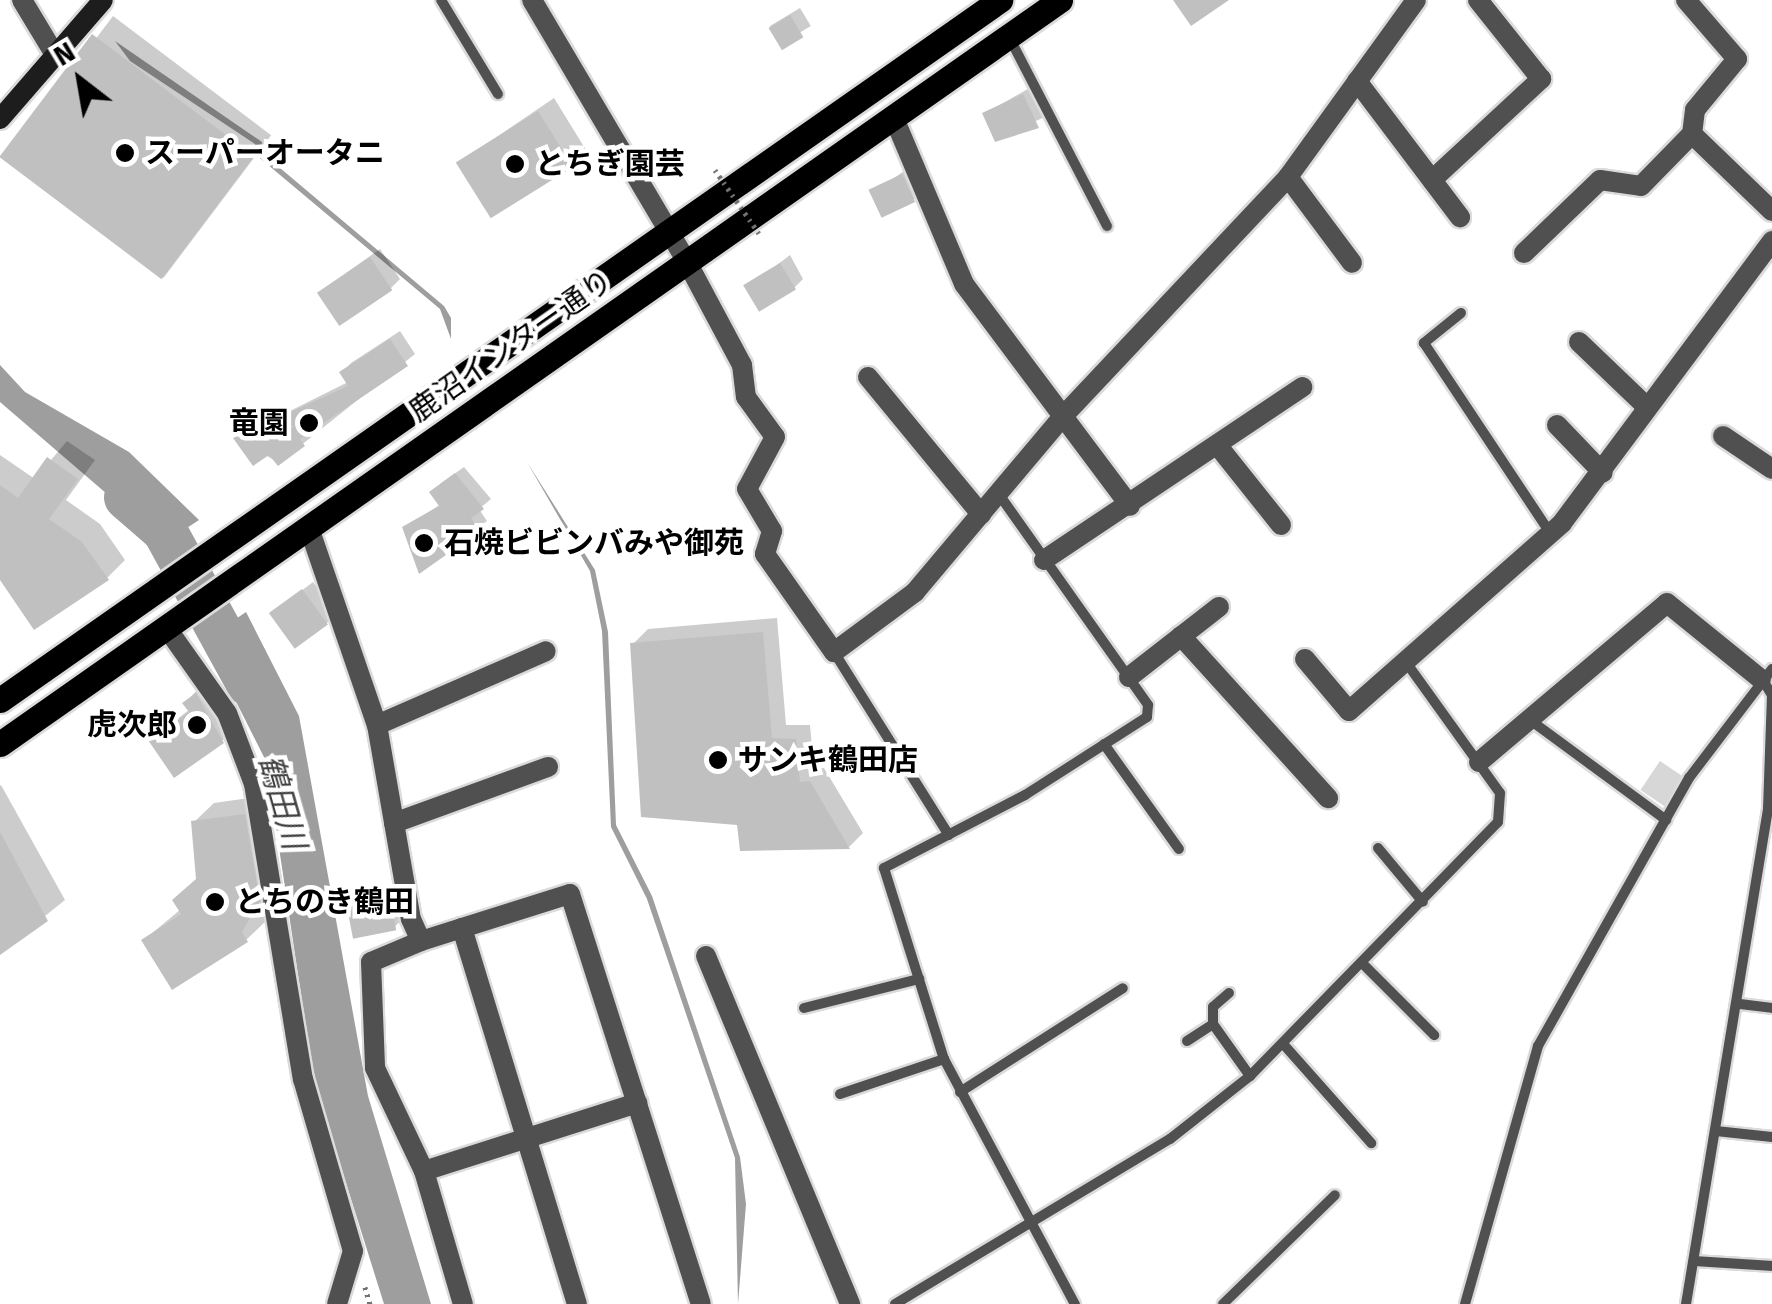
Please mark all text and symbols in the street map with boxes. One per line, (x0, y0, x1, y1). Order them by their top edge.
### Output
north arrow (30, 30, 130, 130)
text: N (48, 35, 81, 73)
place label: スーパーオータニ (145, 135, 385, 171)
marker: スーパーオータニ (114, 142, 136, 164)
place label: とちぎ園芸 (535, 146, 685, 182)
marker: とちぎ園芸 (504, 153, 526, 175)
street label: 鹿沼インター通り (402, 262, 620, 430)
place label: 竜園 (229, 405, 289, 441)
marker: 竜園 (298, 412, 320, 434)
place label: 石焼ビビンバみや御苑 (444, 525, 744, 561)
marker: 石焼ビビンバみや御苑 (413, 532, 435, 554)
place label: 虎次郎 (87, 707, 177, 743)
marker: 虎次郎 (186, 714, 208, 736)
place label: サンキ鶴田店 (738, 742, 918, 778)
marker: サンキ鶴田店 (707, 749, 729, 771)
water label: 鶴田川 (250, 751, 314, 853)
place label: とちのき鶴田 (235, 884, 415, 920)
marker: とちのき鶴田 (204, 891, 226, 913)

